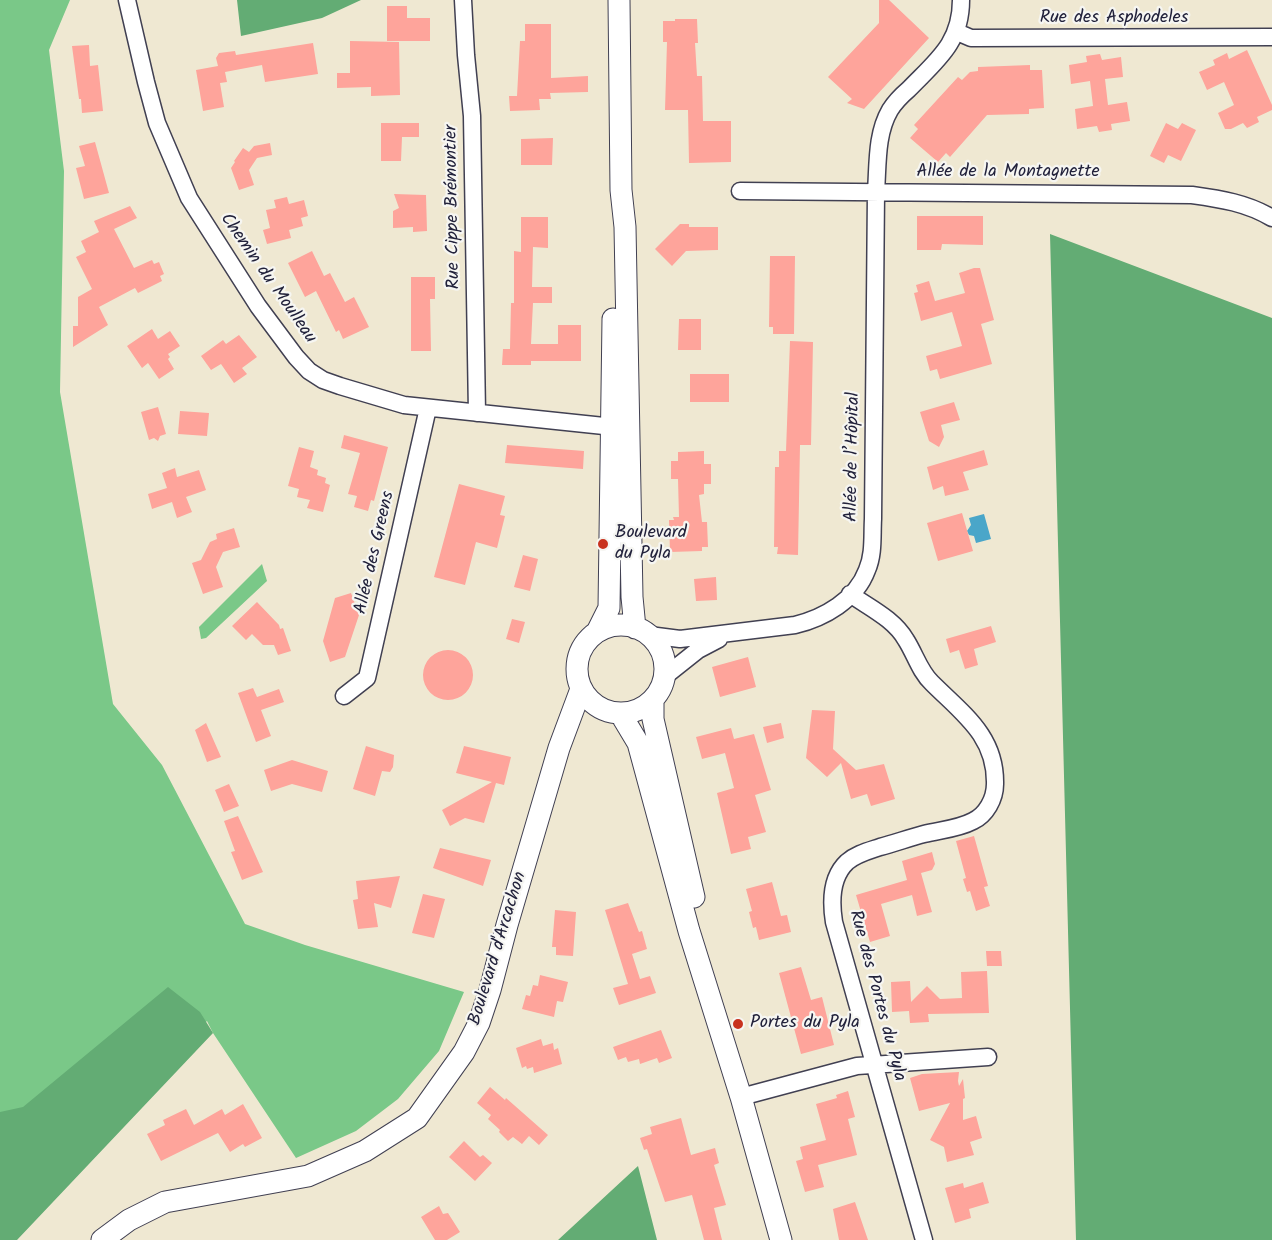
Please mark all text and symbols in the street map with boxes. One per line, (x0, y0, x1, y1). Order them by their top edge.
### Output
street label: Rue des Asphodeles (1040, 8, 1188, 30)
street label: Rue Cippe Brémontier (442, 124, 466, 290)
street label: Allée de la Montagnette (917, 162, 1099, 184)
street label: Chemin du Moulleau (214, 210, 320, 348)
street label: Allée de l’Hôpital (842, 392, 866, 522)
street label: Allée des Greens (351, 490, 401, 616)
place label: Boulevard du Pyla (615, 523, 687, 566)
marker: Boulevard du Pyla (596, 537, 610, 551)
street label: Boulevard d'Arcachon (465, 870, 533, 1028)
street label: Rue des Portes du Pyla (843, 908, 909, 1084)
place label: Portes du Pyla (750, 1013, 860, 1035)
marker: Portes du Pyla (731, 1017, 745, 1031)

